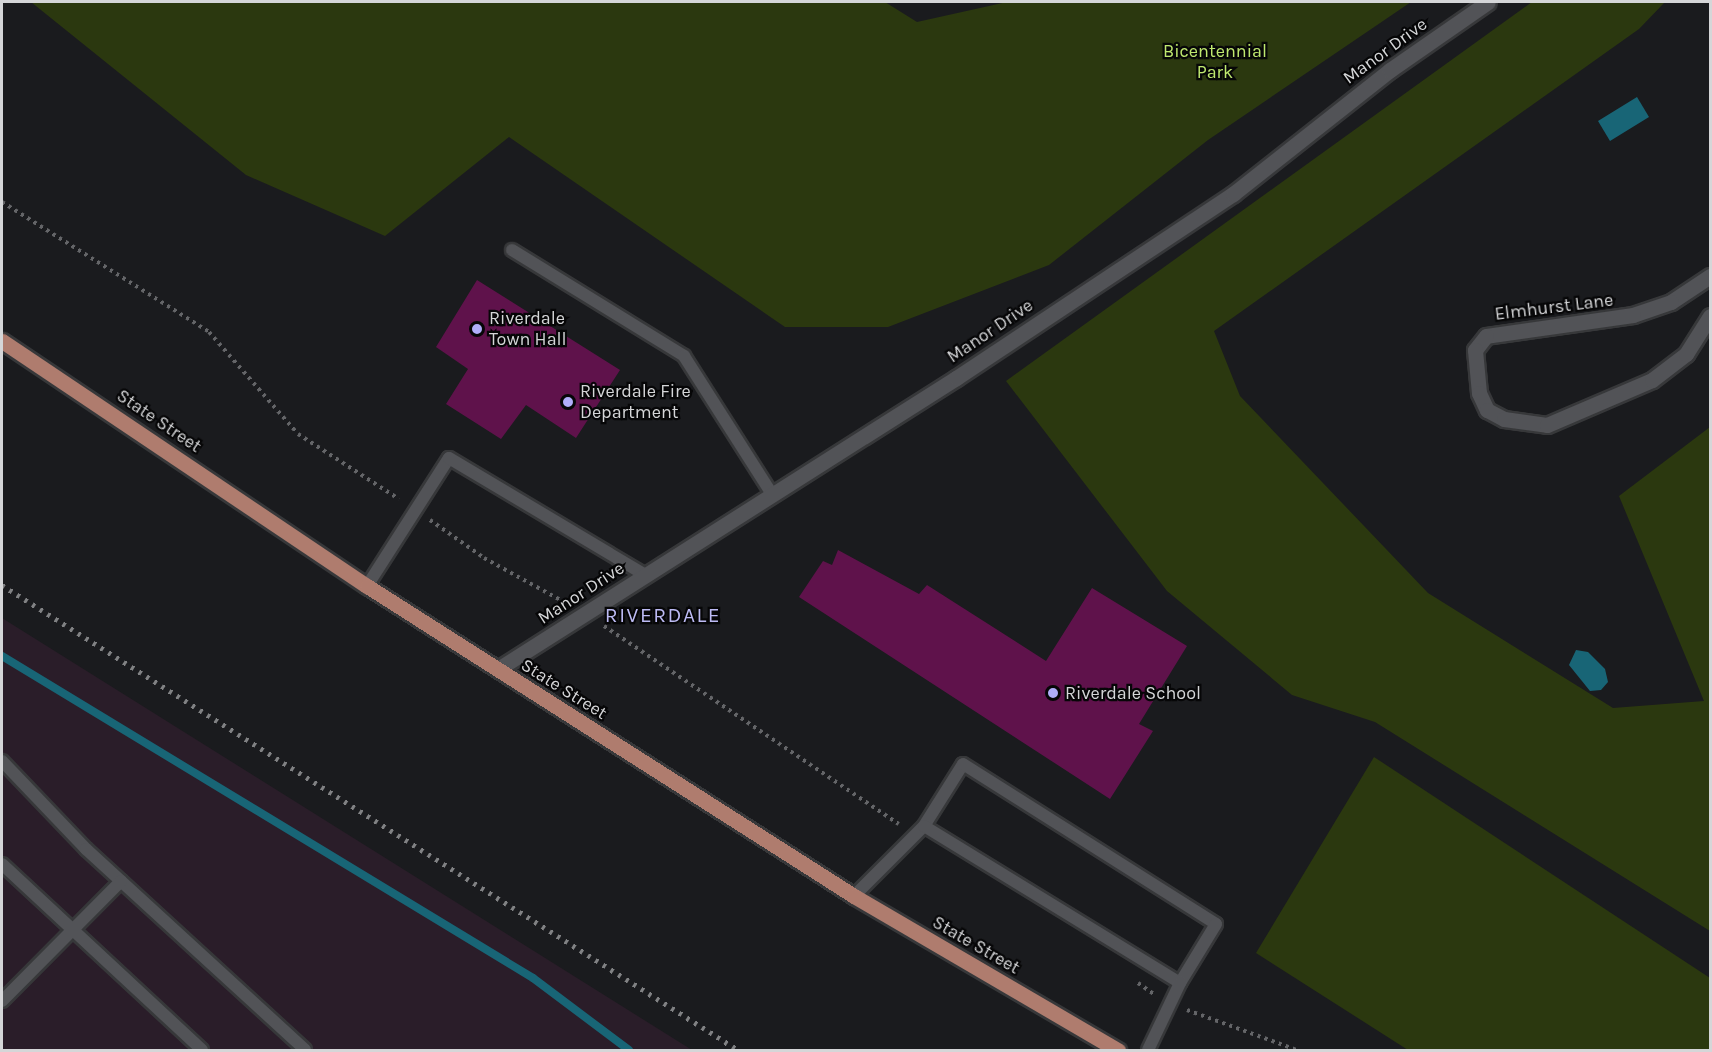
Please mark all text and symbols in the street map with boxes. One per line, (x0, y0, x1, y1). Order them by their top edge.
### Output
street label: Manor Drive (1339, 13, 1431, 89)
park label: Bicentennial Park (1163, 41, 1267, 84)
street label: Elmhurst Lane (1494, 289, 1614, 325)
street label: Manor Drive (943, 294, 1037, 368)
place label: Riverdale Town Hall (489, 308, 567, 350)
marker: Riverdale Town Hall (470, 322, 484, 336)
place label: Riverdale Fire Department (580, 381, 691, 424)
street label: State Street (113, 385, 205, 457)
marker: Riverdale Fire Department (561, 395, 575, 409)
street label: Manor Drive (534, 557, 628, 629)
district label: RIVERDALE (605, 602, 721, 628)
street label: State Street (517, 654, 611, 724)
place label: Riverdale School (1065, 682, 1201, 704)
marker: Riverdale School (1046, 686, 1060, 700)
street label: State Street (928, 911, 1024, 979)

